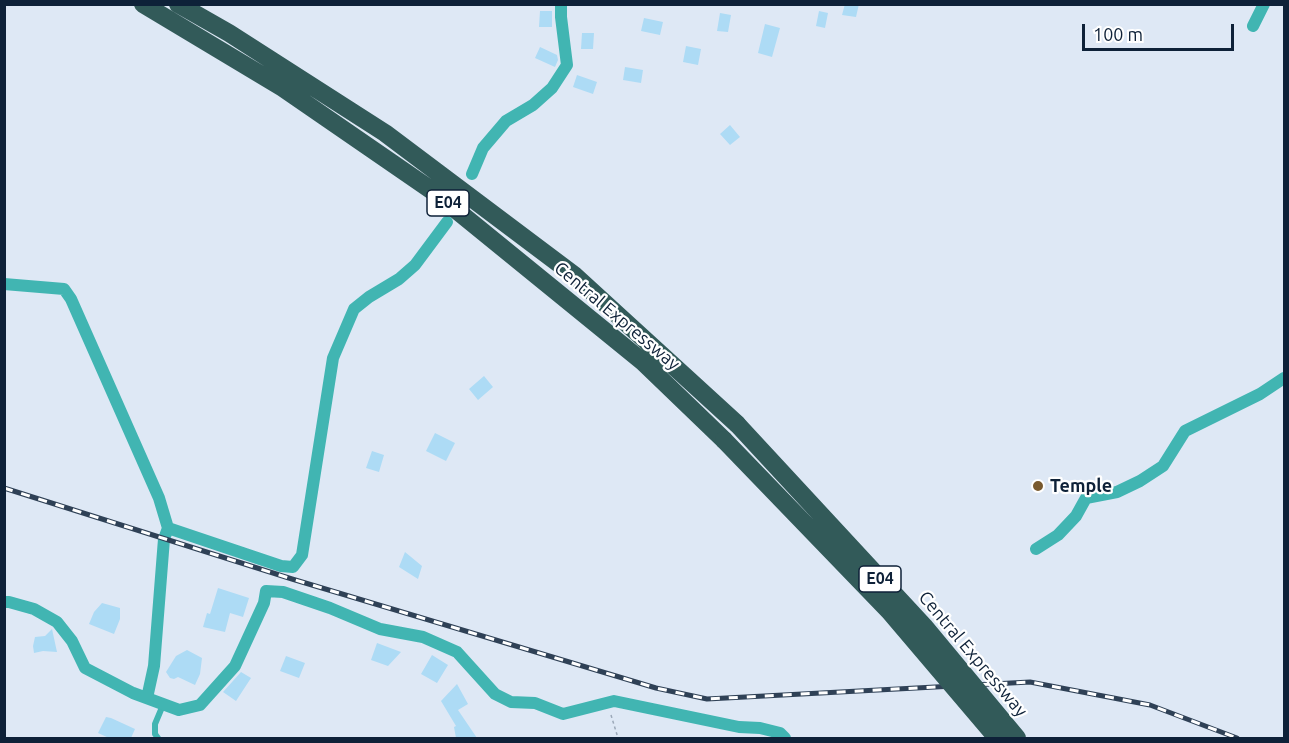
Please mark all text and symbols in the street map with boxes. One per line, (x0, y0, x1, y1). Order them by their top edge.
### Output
scale bar (1085, 12, 1236, 50)
text: 100 m (1093, 24, 1143, 44)
road number: E04 (427, 190, 469, 216)
street label: Central Expressway (550, 257, 684, 375)
place label: Temple (1050, 475, 1112, 497)
marker: Temple (1031, 479, 1045, 493)
road number: E04 (859, 566, 901, 592)
street label: Central Expressway (914, 587, 1032, 721)

